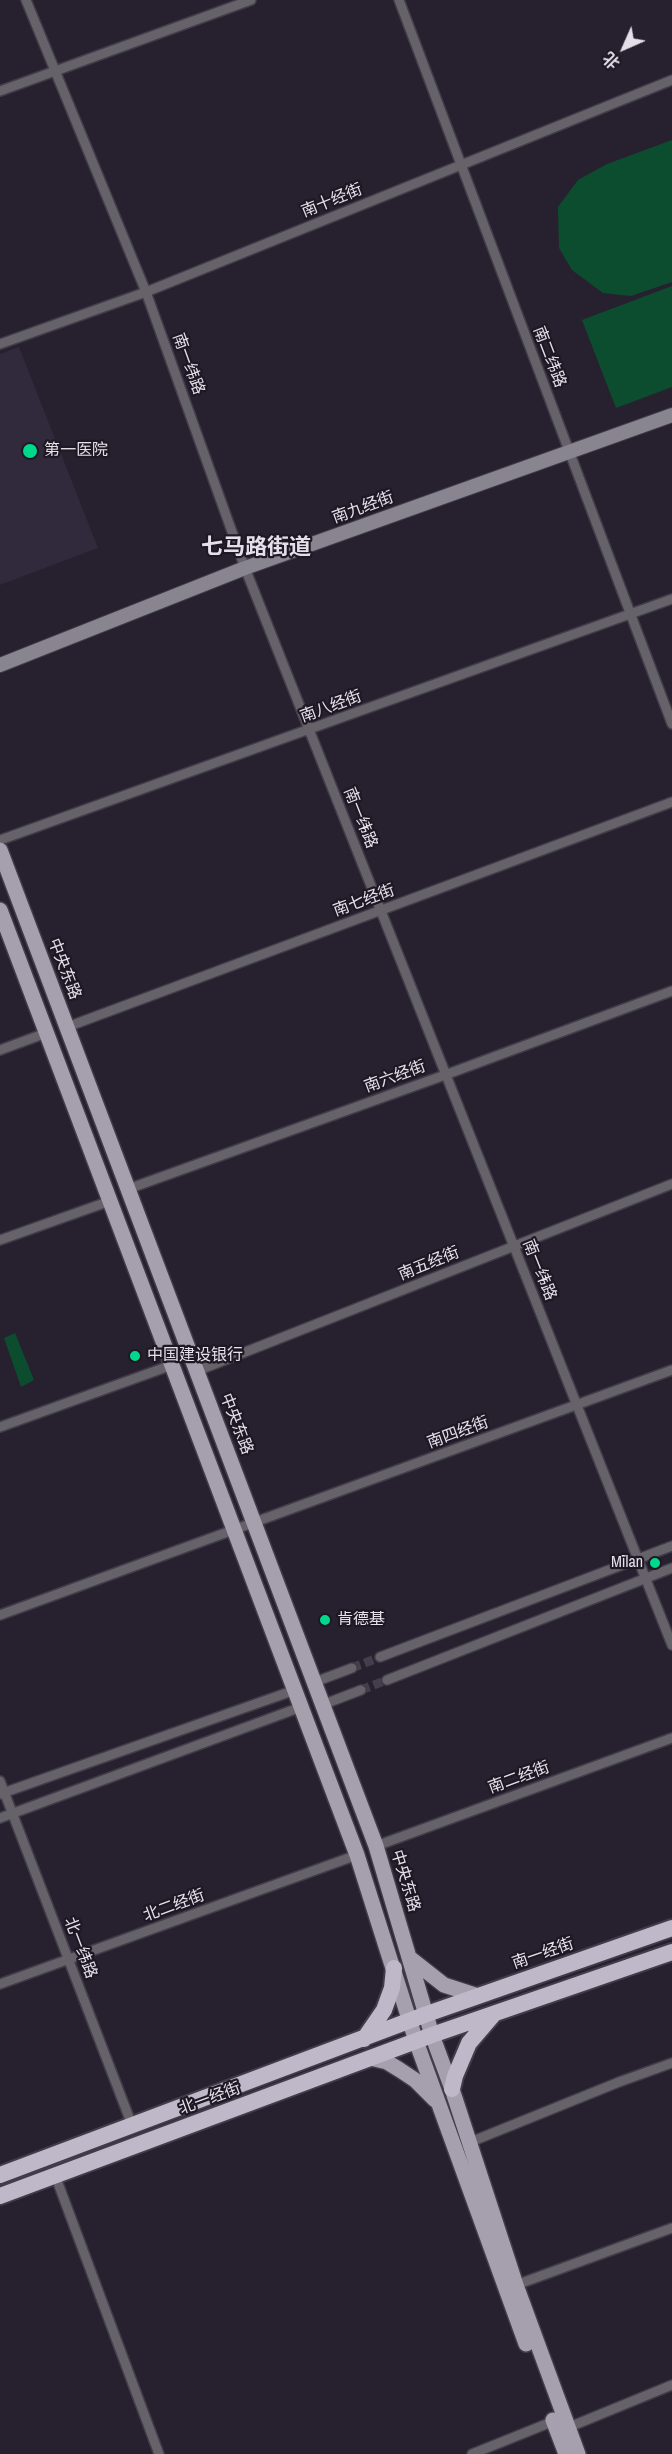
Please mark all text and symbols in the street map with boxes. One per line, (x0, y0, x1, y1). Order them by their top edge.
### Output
north arrow (594, 18, 654, 78)
text: 北 (598, 47, 625, 74)
street label: 南十经街 (299, 180, 365, 222)
street label: 南二纬路 (529, 324, 569, 390)
street label: 南一纬路 (168, 331, 208, 397)
place label: 第一医院 (44, 441, 108, 461)
marker: 第一医院 (21, 442, 39, 460)
street label: 南九经街 (330, 488, 396, 528)
district label: 七马路街道 (201, 535, 311, 561)
street label: 南八经街 (298, 687, 364, 727)
street label: 南一纬路 (339, 785, 381, 851)
street label: 南七经街 (331, 881, 397, 921)
street label: 中央东路 (44, 936, 84, 1002)
street label: 南六经街 (362, 1057, 428, 1097)
street label: 南一纬路 (518, 1237, 560, 1303)
street label: 南五经街 (396, 1243, 462, 1285)
place label: 中国建设银行 (147, 1346, 243, 1366)
marker: 中国建设银行 (128, 1349, 142, 1363)
street label: 中央东路 (216, 1391, 256, 1457)
street label: 南四经街 (425, 1413, 491, 1453)
place label: M̈ilan (611, 1553, 643, 1573)
marker: M̈ilan (648, 1556, 662, 1570)
place label: 肯德基 (337, 1610, 385, 1630)
marker: 肯德基 (318, 1613, 332, 1627)
street label: 南二经街 (486, 1758, 552, 1798)
street label: 中央东路 (386, 1848, 424, 1914)
street label: 北二经街 (141, 1886, 207, 1926)
street label: 北一纬路 (60, 1915, 100, 1981)
street label: 南一经街 (510, 1935, 576, 1973)
street label: 北一经街 (177, 2079, 243, 2119)

